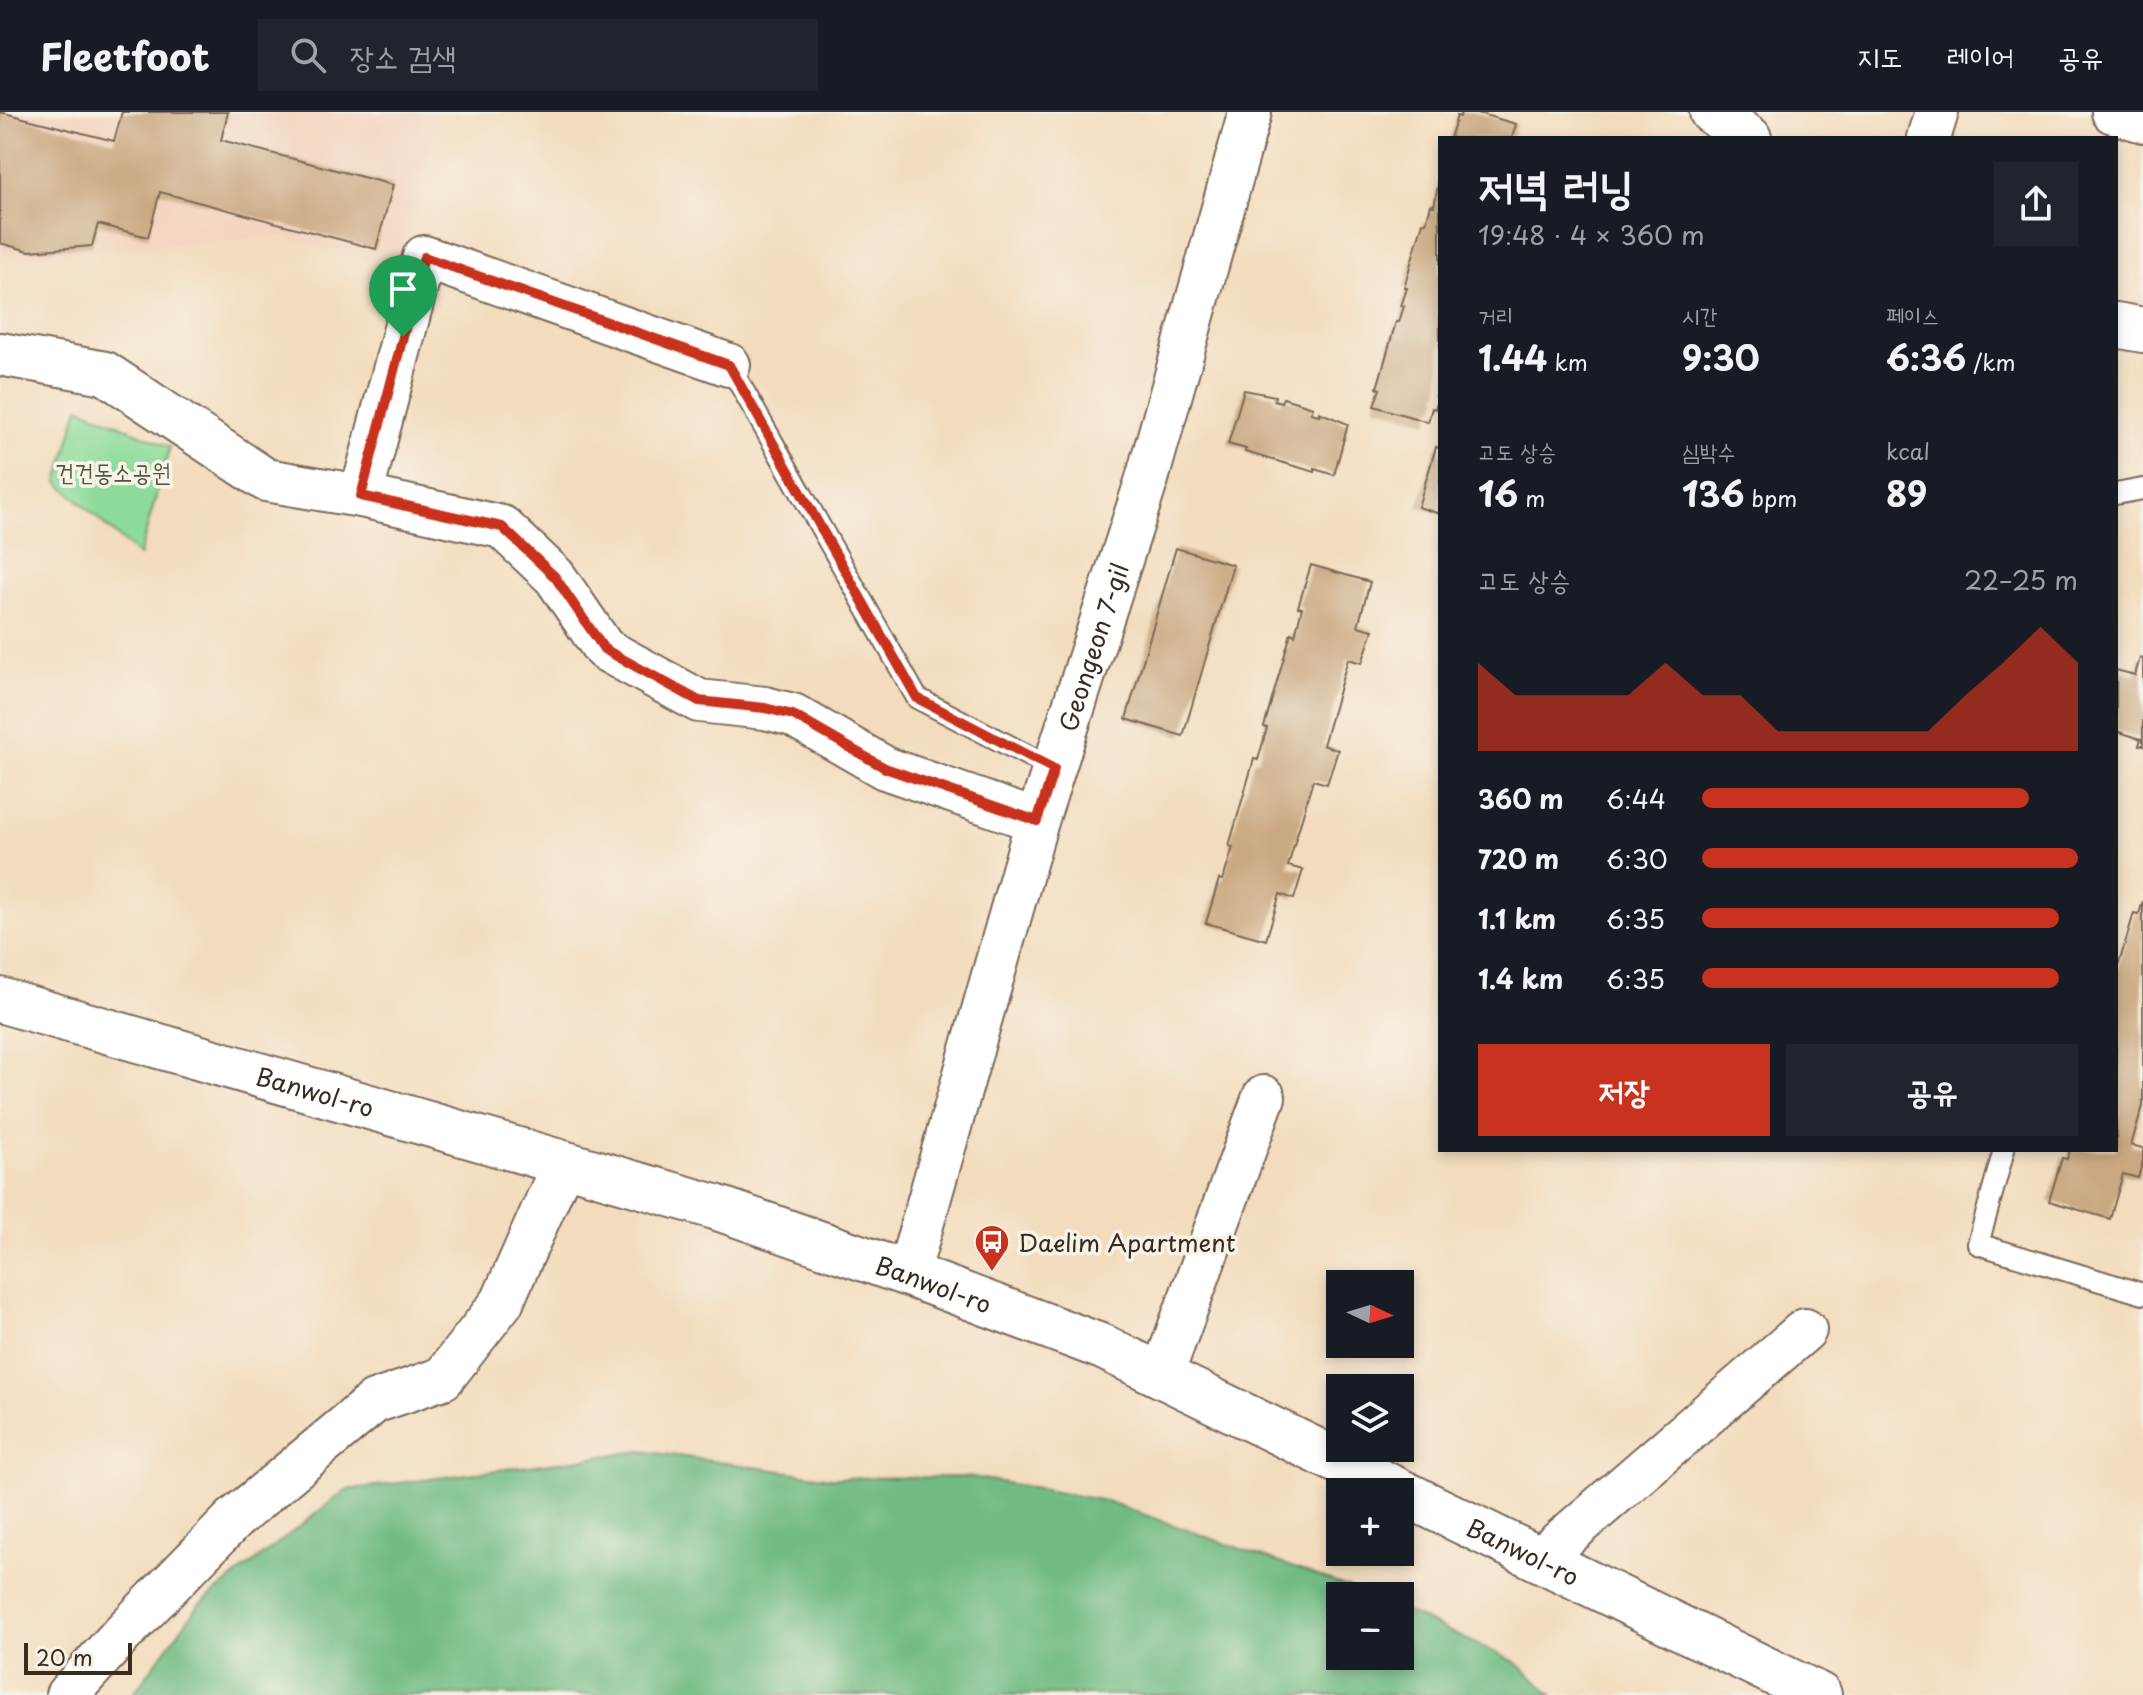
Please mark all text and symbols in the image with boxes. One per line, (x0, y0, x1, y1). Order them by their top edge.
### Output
search box (258, 19, 818, 91)
text: Fleetfoot (40, 27, 210, 84)
icon: search (286, 33, 330, 77)
text: 장소 검색 (350, 33, 456, 78)
text: 지도 (1857, 34, 1902, 77)
text: 레이어 (1946, 34, 2014, 77)
text: 공유 (2058, 34, 2103, 77)
text: 저녁 러닝 (1478, 152, 1634, 218)
button: share (1994, 162, 2078, 246)
text: 19:48 · 4 × 360 m (1478, 215, 1705, 254)
pin (369, 255, 437, 337)
icon: arrive (381, 267, 425, 311)
text: 거리 (1478, 298, 1513, 331)
text: 시간 (1682, 298, 1717, 331)
text: 페이스 (1886, 298, 1939, 331)
text: 1.44 (1478, 331, 1547, 383)
text: 9:30 (1682, 331, 1760, 383)
text: 6:36 (1886, 331, 1966, 383)
text: km (1547, 345, 1588, 378)
text: /km (1966, 345, 2015, 378)
text: 고도 상승 (1478, 434, 1556, 467)
text: 심박수 (1682, 434, 1735, 467)
text: kcal (1886, 434, 1930, 467)
park label: 건건동소공원 (55, 453, 171, 489)
text: 16 (1478, 467, 1518, 519)
text: 136 (1682, 467, 1744, 519)
text: 89 (1886, 467, 1927, 519)
text: m (1518, 481, 1545, 514)
text: bpm (1744, 481, 1797, 514)
street label: Geongeon 7-gil (1049, 558, 1137, 736)
text: 고도 상승 (1478, 560, 1570, 599)
text: 22–25 m (1964, 560, 2078, 599)
text: 360 m (1478, 779, 1564, 818)
text: 6:44 (1606, 779, 1666, 818)
text: 720 m (1478, 839, 1559, 878)
text: 6:30 (1606, 839, 1668, 878)
text: 1.1 km (1478, 899, 1556, 938)
text: 6:35 (1606, 899, 1665, 938)
text: 1.4 km (1478, 959, 1563, 998)
text: 6:35 (1606, 959, 1665, 998)
button: 저장 (1478, 1044, 1770, 1136)
button: 공유 (1786, 1044, 2078, 1136)
street label: Banwol-ro (252, 1057, 378, 1125)
bus stop icon: Daelim Apartment (973, 1223, 1011, 1273)
place label: Daelim Apartment (1018, 1224, 1236, 1260)
street label: Banwol-ro (871, 1246, 997, 1322)
north arrow (1326, 1270, 1414, 1358)
map controls (1326, 1270, 1414, 1670)
button: layers (1326, 1374, 1414, 1462)
button: + (1326, 1478, 1414, 1566)
street label: Banwol-ro (1461, 1508, 1586, 1594)
button: − (1326, 1582, 1414, 1670)
scale bar (24, 1639, 132, 1675)
text: 20 m (36, 1640, 93, 1673)

